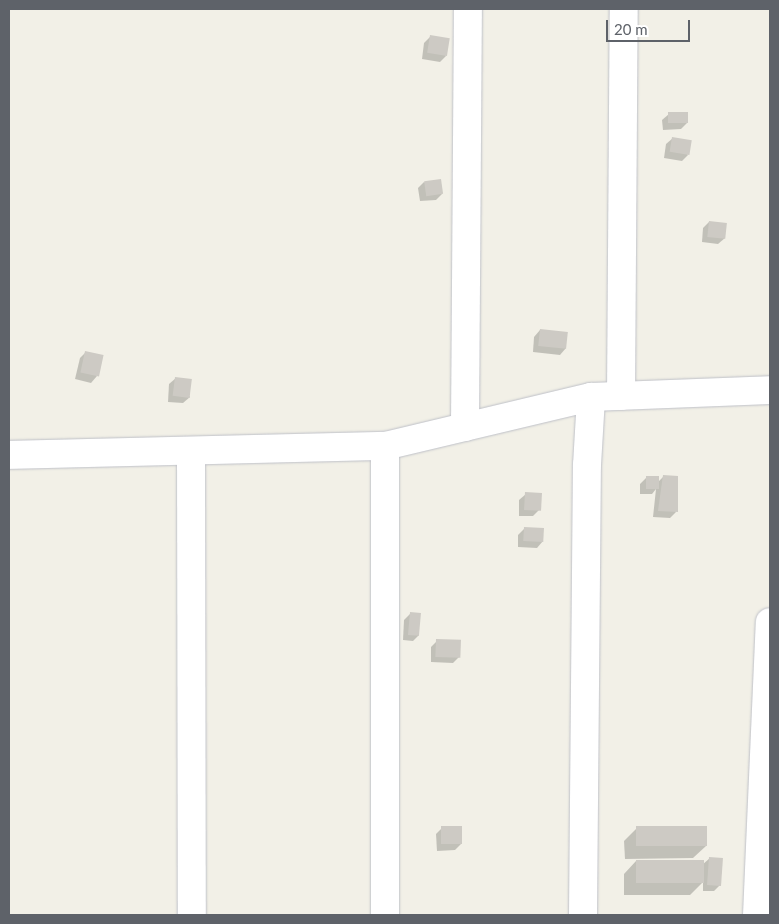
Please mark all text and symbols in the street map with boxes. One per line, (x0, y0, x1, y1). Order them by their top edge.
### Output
scale bar (609, 10, 693, 42)
text: 20 m (614, 20, 648, 38)

